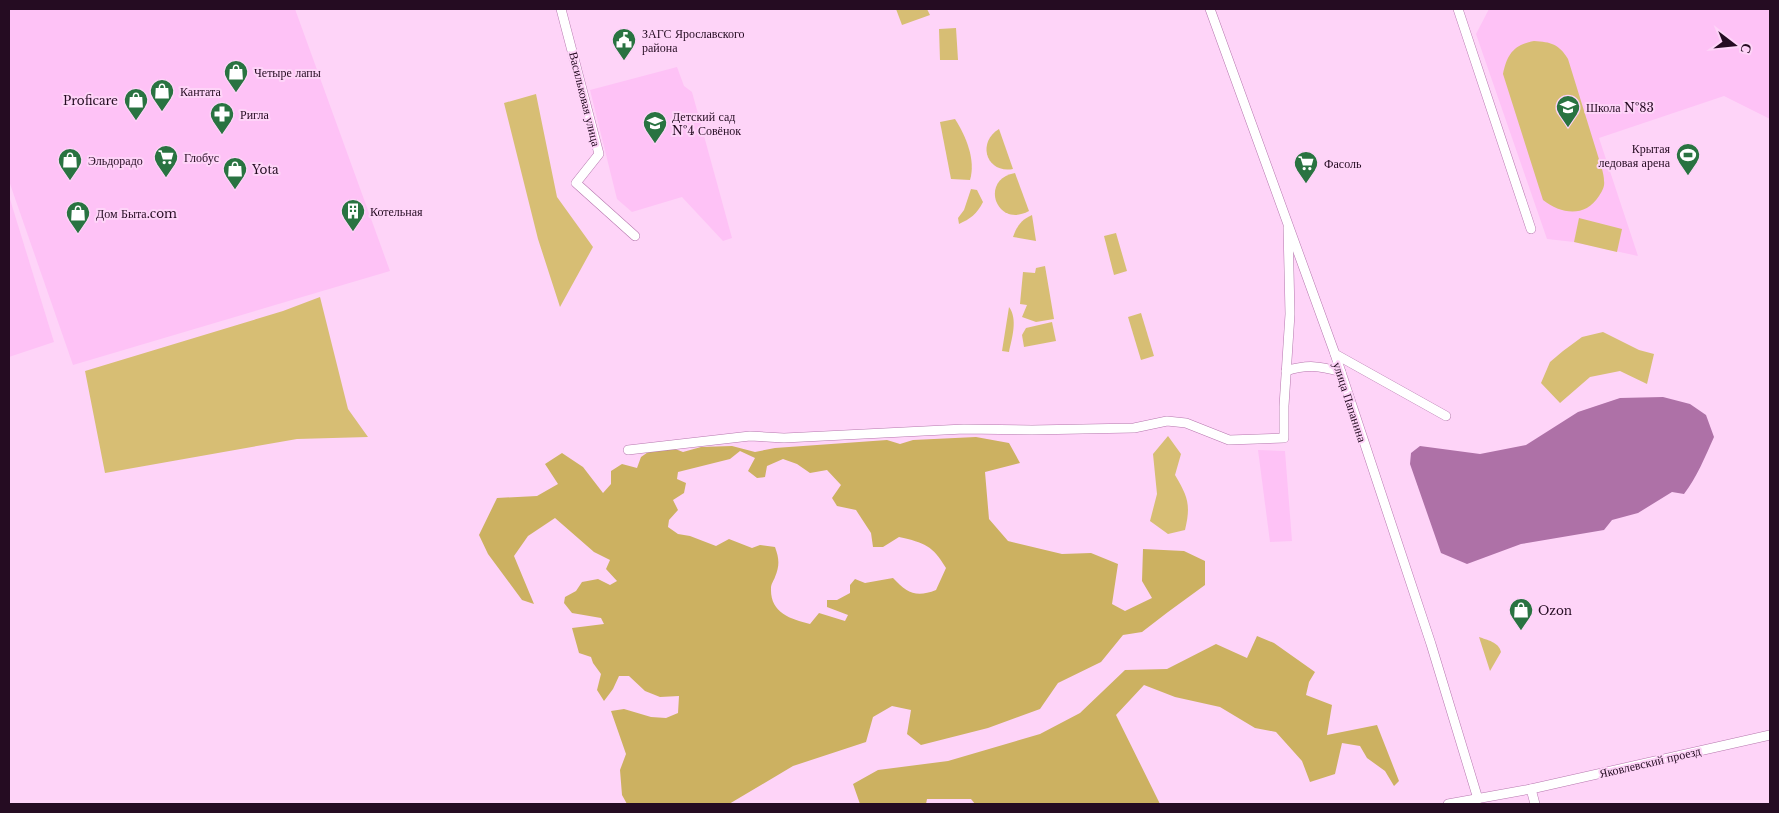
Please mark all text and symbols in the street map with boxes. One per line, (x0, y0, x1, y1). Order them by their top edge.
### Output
north arrow (1709, 20, 1759, 70)
place label: ЗАГС Ярославского района (642, 26, 745, 55)
public building icon: ЗАГС Ярославского района (611, 27, 637, 61)
text: С (1736, 41, 1757, 56)
street label: Васильковая улица (566, 50, 604, 149)
shop icon: Четыре лапы (223, 59, 249, 93)
place label: Четыре лапы (254, 65, 321, 80)
shop icon: Кантата (149, 78, 175, 112)
place label: Кантата (180, 84, 221, 99)
shop icon: Proficare (123, 87, 149, 121)
place label: Proficare (63, 93, 118, 108)
school or university icon: Школа №83 (1555, 94, 1581, 128)
place label: Школа №83 (1586, 100, 1654, 115)
pharmacy icon: Ригла (209, 101, 235, 135)
place label: Ригла (240, 107, 269, 122)
place label: Детский сад №4 Совёнок (672, 109, 741, 138)
school or university icon: Детский сад №4 Совёнок (642, 110, 668, 144)
place label: Крытая ледовая арена (1599, 141, 1671, 170)
sports icon: Крытая ледовая арена (1675, 142, 1701, 176)
supermarket icon: Глобус (153, 144, 179, 178)
shop icon: Эльдорадо (57, 147, 83, 181)
place label: Глобус (184, 150, 219, 165)
supermarket icon: Фасоль (1293, 150, 1319, 184)
place label: Эльдорадо (88, 153, 143, 168)
shop icon: Yota (222, 156, 248, 190)
place label: Фасоль (1324, 156, 1362, 171)
place label: Yota (251, 162, 279, 177)
building icon: Котельная (340, 198, 366, 232)
shop icon: Дом Быта.com (65, 200, 91, 234)
place label: Котельная (370, 204, 423, 219)
place label: Дом Быта.com (96, 206, 177, 221)
street label: улица Папанина (1330, 360, 1370, 445)
shop icon: Ozon (1508, 597, 1534, 631)
place label: Ozon (1538, 603, 1572, 618)
street label: Яковлевский проезд (1598, 743, 1702, 781)

